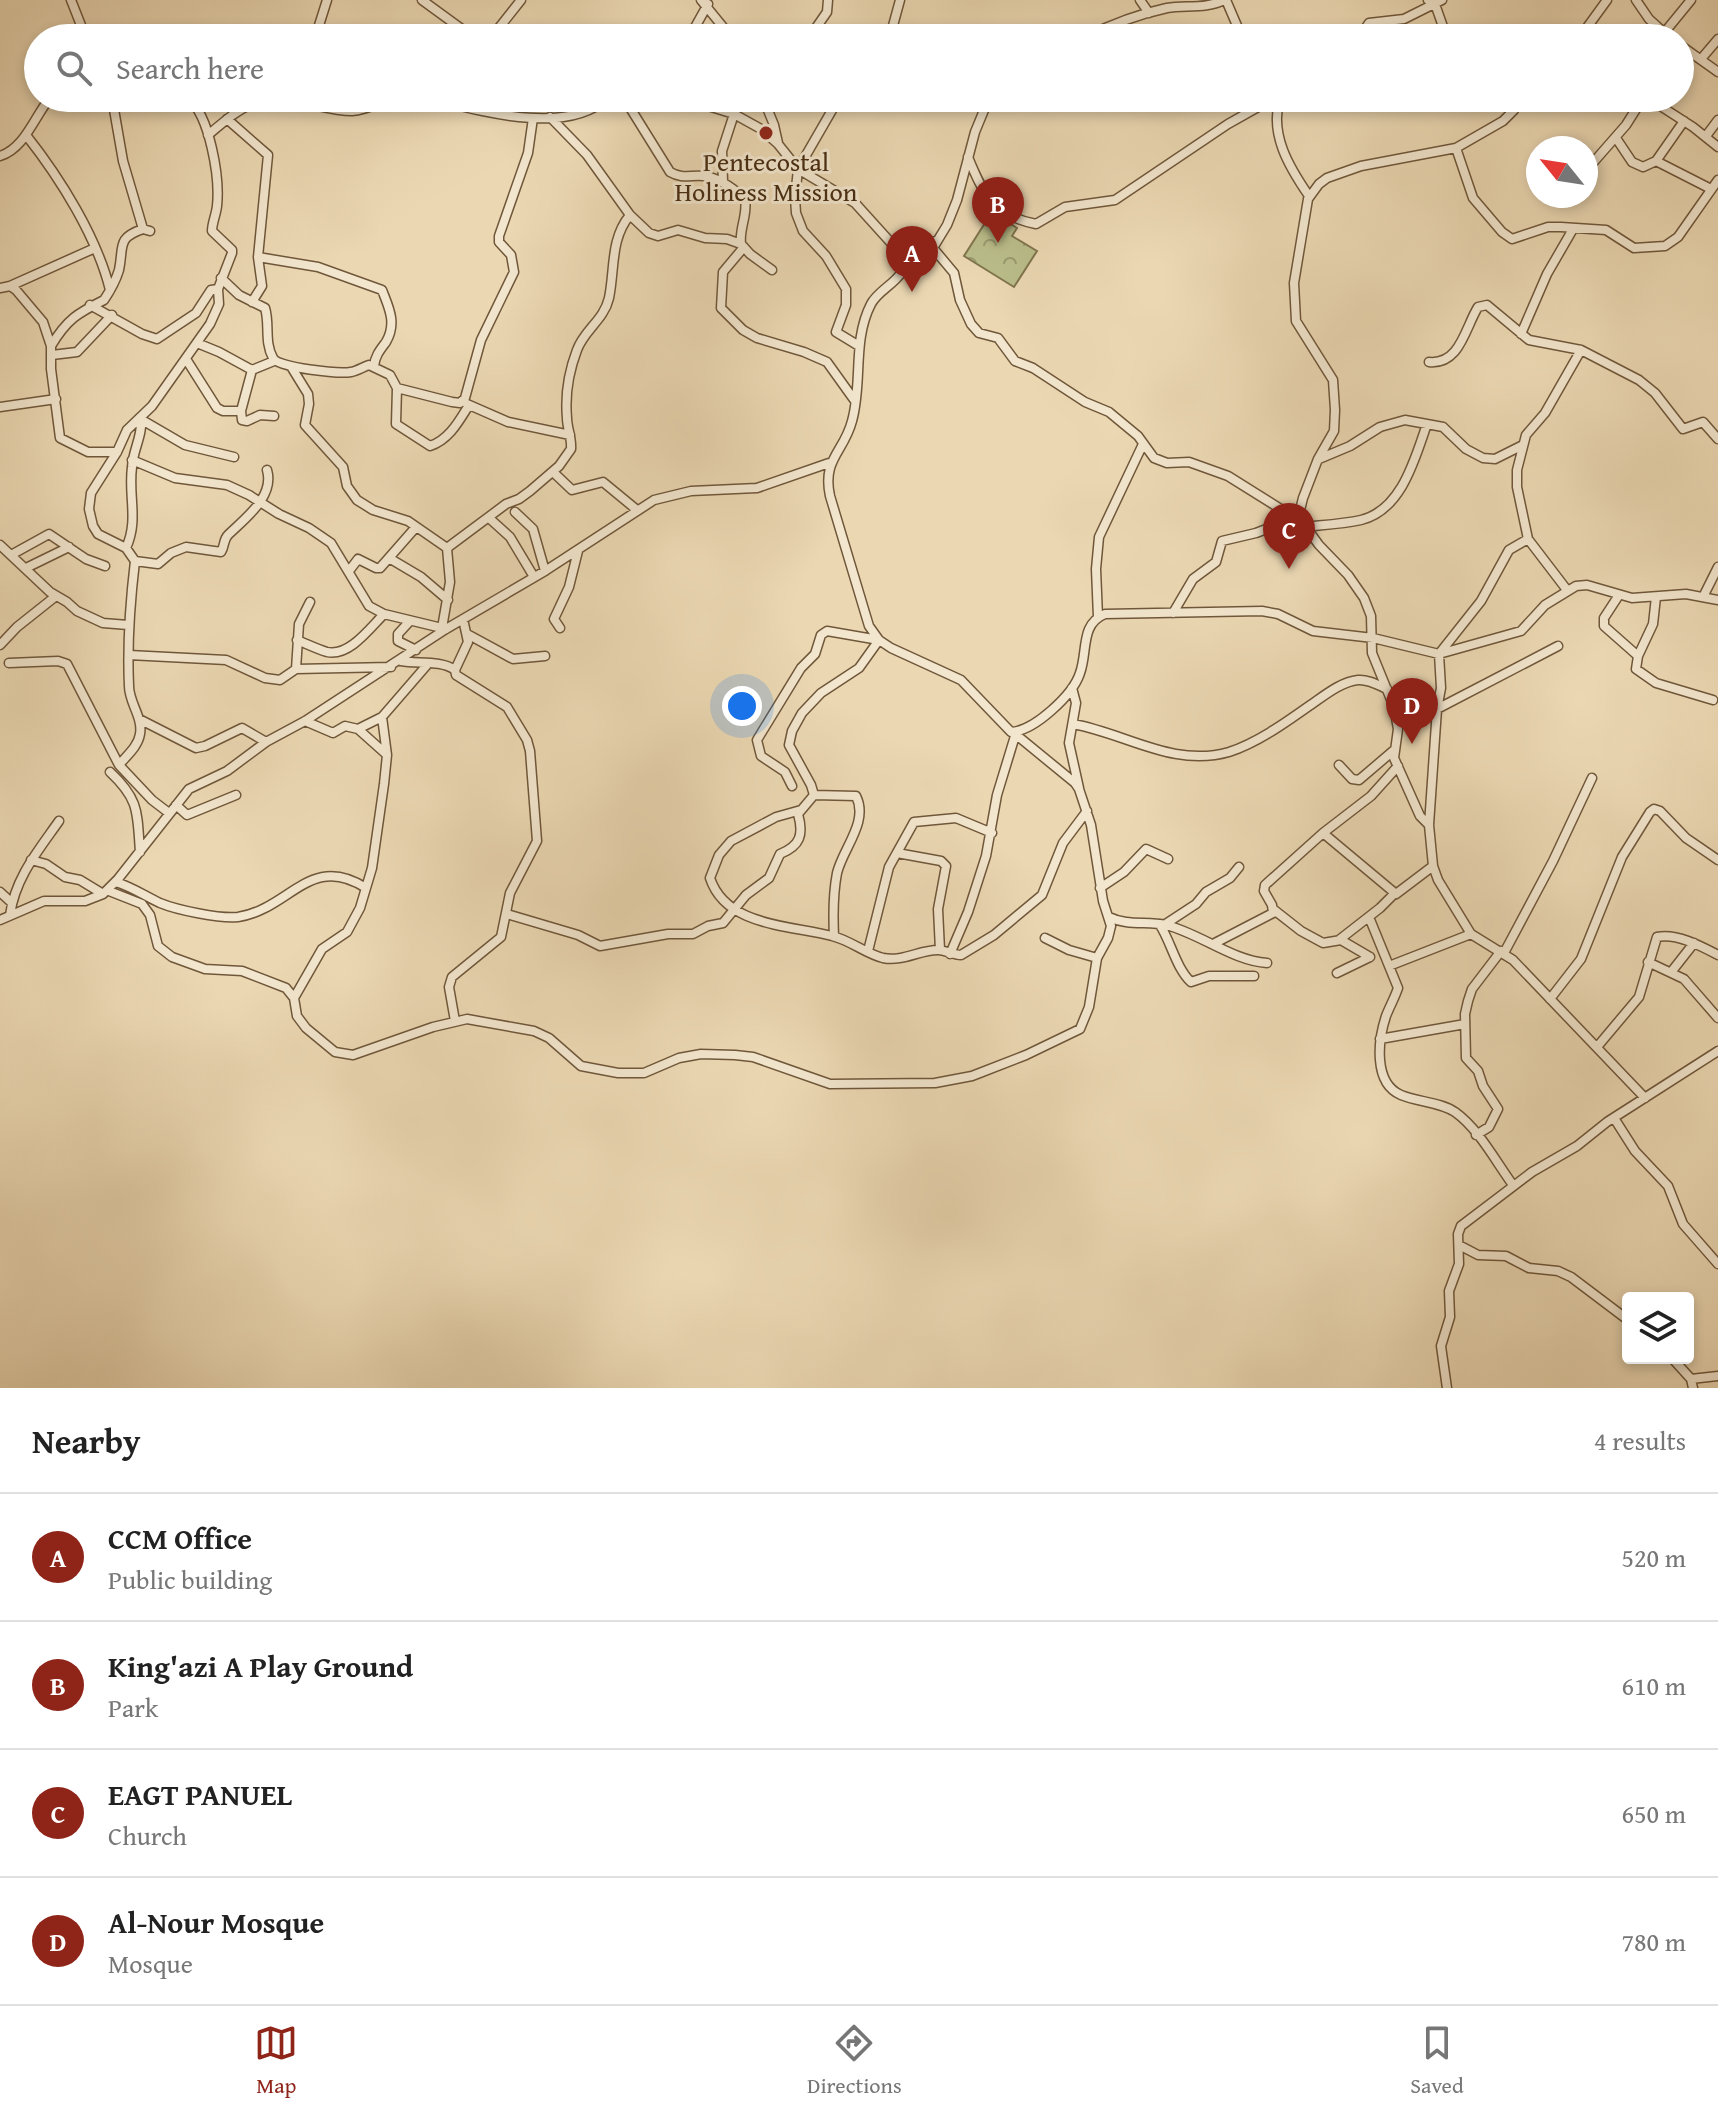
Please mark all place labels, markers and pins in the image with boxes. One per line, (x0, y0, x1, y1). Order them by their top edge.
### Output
marker: Pentecostal Holiness Mission (757, 124, 775, 142)
place label: Pentecostal Holiness Mission (675, 142, 858, 211)
pin: B (972, 177, 1024, 243)
pin: A (886, 226, 938, 292)
pin: C (1263, 503, 1315, 569)
pin: D (1386, 678, 1438, 744)

